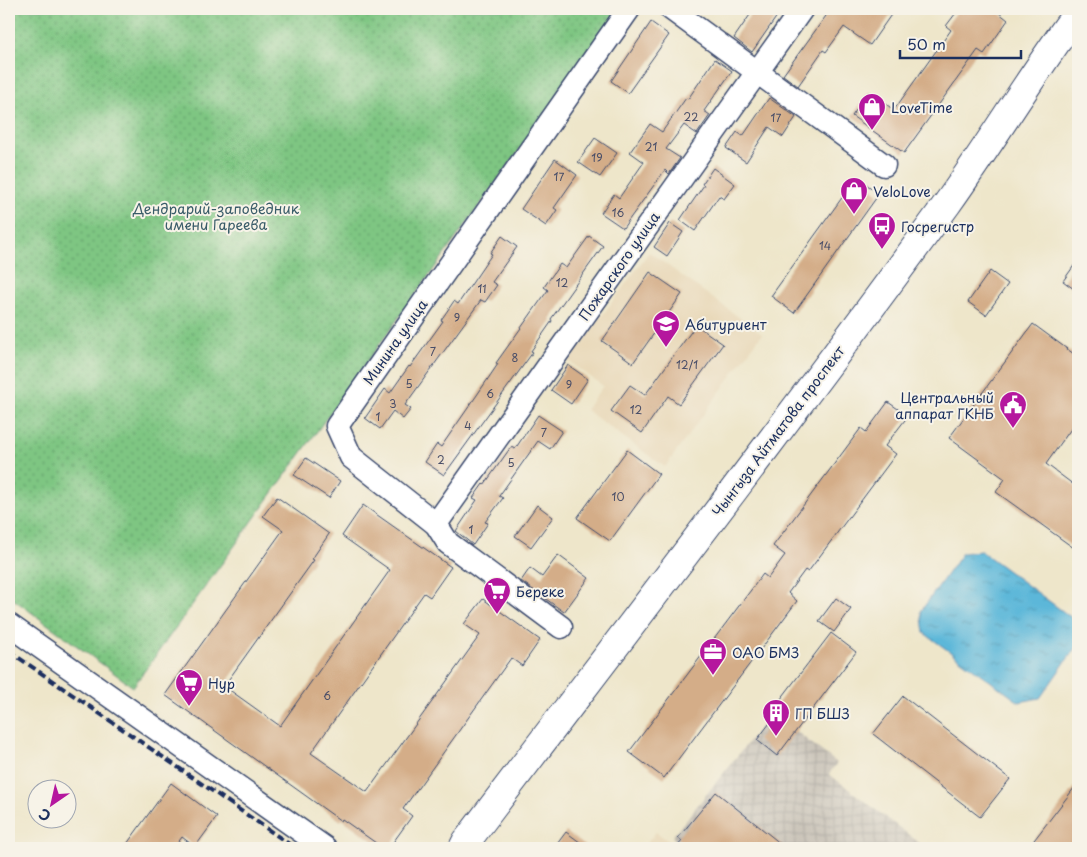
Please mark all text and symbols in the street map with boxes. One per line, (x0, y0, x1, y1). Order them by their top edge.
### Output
scale bar (900, 28, 1021, 60)
text: 50 m (907, 32, 946, 55)
shop icon: LoveTime (857, 92, 887, 131)
place label: LoveTime (891, 97, 953, 118)
house number: 22 (684, 108, 698, 125)
house number: 17 (771, 109, 782, 126)
house number: 21 (645, 138, 657, 155)
house number: 19 (591, 149, 603, 166)
house number: 17 (554, 168, 565, 185)
shop icon: VeloLove (839, 176, 869, 215)
place label: VeloLove (873, 181, 931, 202)
park label: Дендрарий-заповедник имени Гареева (132, 198, 300, 235)
house number: 16 (612, 204, 625, 221)
street label: Пожарского улица (573, 207, 665, 325)
bus stop icon: Госрегистр (867, 211, 897, 250)
place label: Госрегистр (901, 216, 974, 237)
house number: 14 (819, 237, 831, 254)
house number: 12 (556, 274, 569, 291)
house number: 11 (477, 280, 487, 297)
street label: Минина улица (358, 295, 433, 389)
house number: 9 (454, 309, 460, 326)
school or university icon: Абитуриент (651, 309, 681, 348)
place label: Абитуриент (685, 314, 767, 335)
street label: Чынгыза Айтматова проспект (707, 341, 849, 521)
house number: 7 (430, 343, 436, 360)
house number: 8 (512, 349, 519, 366)
house number: 12/1 (676, 356, 698, 373)
house number: 5 (405, 375, 413, 392)
house number: 9 (566, 376, 572, 393)
house number: 6 (486, 385, 494, 402)
place label: Центральный аппарат ГКНБ (895, 387, 994, 424)
public building icon: Центральный аппарат ГКНБ (998, 390, 1028, 429)
house number: 3 (389, 395, 397, 412)
house number: 12 (630, 401, 643, 418)
house number: 1 (376, 408, 381, 425)
house number: 4 (464, 417, 472, 434)
house number: 7 (541, 424, 547, 441)
house number: 2 (437, 451, 445, 468)
house number: 5 (507, 454, 515, 471)
house number: 10 (612, 488, 624, 505)
house number: 1 (469, 521, 474, 538)
supermarket icon: Береке (482, 576, 512, 615)
place label: Береке (516, 581, 565, 602)
office icon: ОАО БМЗ (698, 637, 728, 676)
place label: ОАО БМЗ (732, 642, 799, 663)
supermarket icon: Нур (174, 668, 204, 707)
place label: Нур (208, 673, 235, 694)
house number: 6 (323, 687, 331, 704)
building icon: ГП БШЗ (761, 698, 791, 737)
place label: ГП БШЗ (795, 703, 850, 724)
north arrow (28, 780, 78, 830)
text: С (34, 804, 55, 827)

